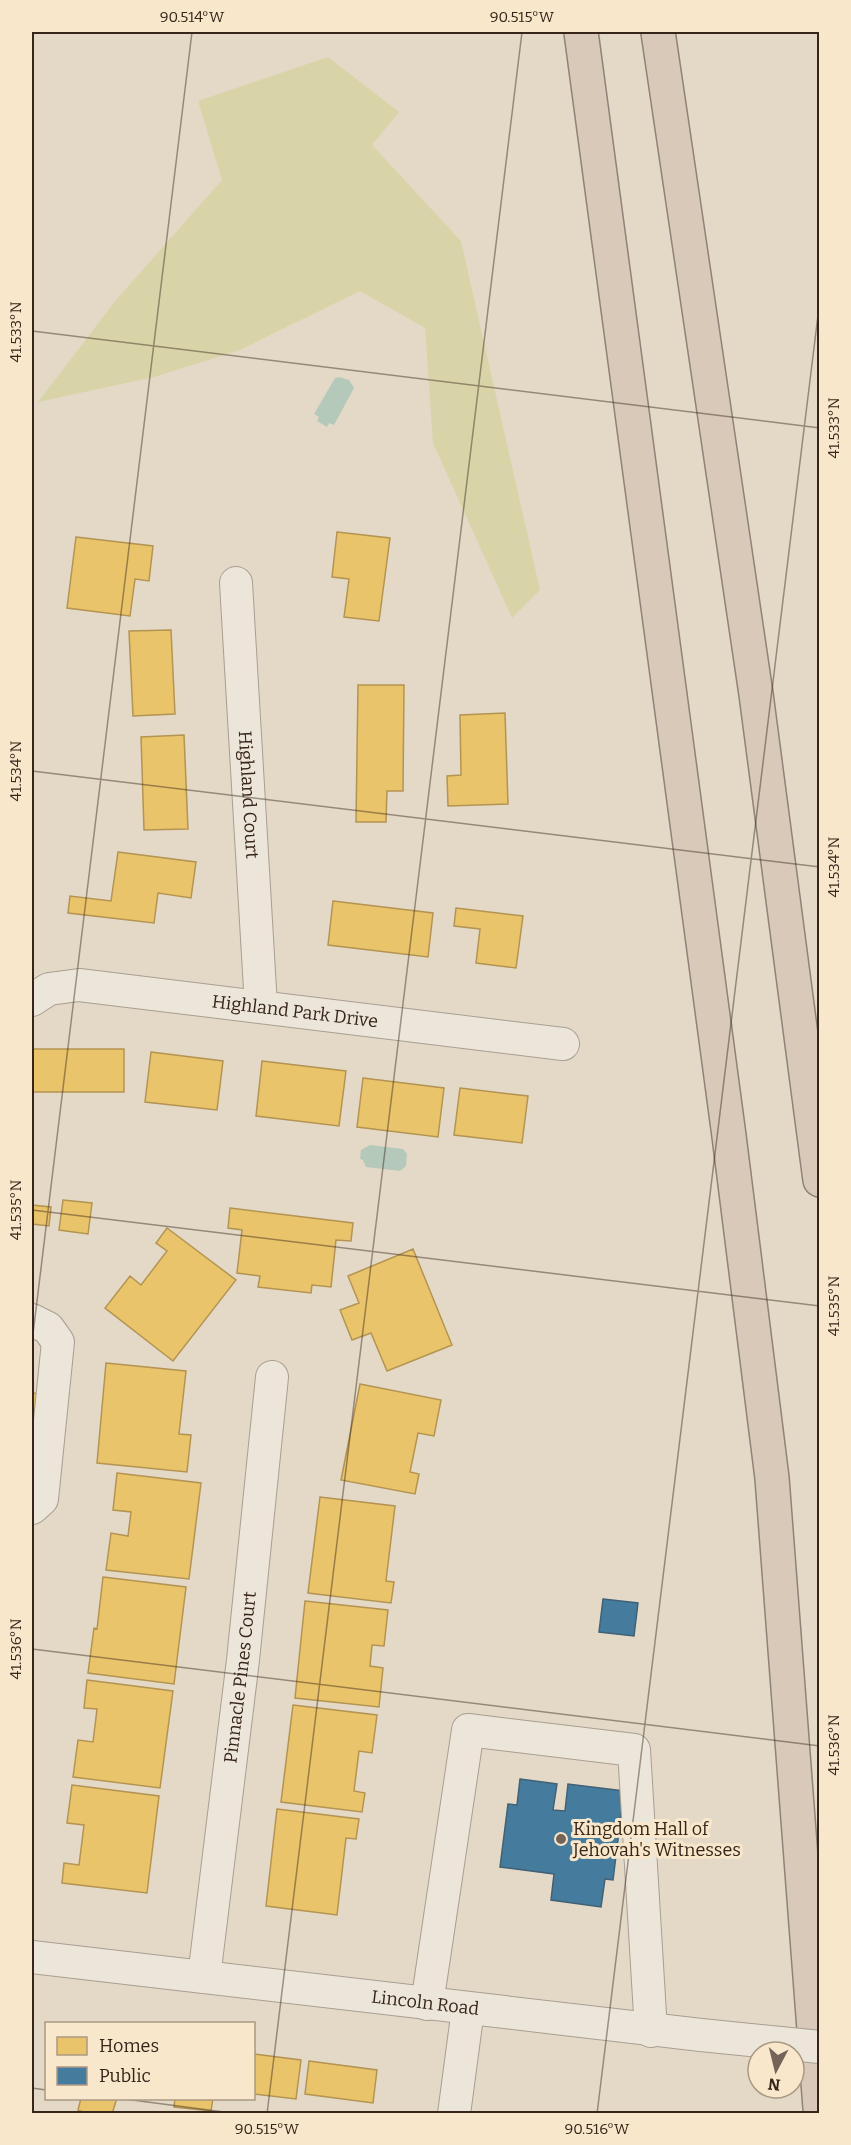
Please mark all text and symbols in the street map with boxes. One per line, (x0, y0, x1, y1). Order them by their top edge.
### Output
text: 90.514°W (160, 8, 225, 26)
text: 90.515°W (490, 8, 555, 26)
text: 41.533°N (7, 301, 25, 363)
text: 41.533°N (825, 397, 843, 459)
street label: Highland Court (234, 730, 263, 860)
text: 41.534°N (7, 740, 25, 801)
text: 41.534°N (825, 836, 843, 897)
street label: Highland Park Drive (211, 990, 379, 1032)
text: 41.535°N (7, 1180, 25, 1240)
text: 41.535°N (825, 1276, 843, 1336)
street label: Pinnacle Pines Court (219, 1590, 261, 1764)
text: 41.536°N (7, 1618, 25, 1680)
text: 41.536°N (825, 1714, 843, 1776)
place label: Kingdom Hall of Jehovah's Witnesses (572, 1818, 741, 1861)
marker: Kingdom Hall of Jehovah's Witnesses (554, 1832, 568, 1846)
street label: Lincoln Road (370, 1986, 481, 2020)
legend (45, 2022, 255, 2100)
text: Homes (99, 2035, 159, 2057)
north arrow (746, 2040, 806, 2100)
text: Public (99, 2065, 151, 2087)
text: N (767, 2074, 782, 2095)
text: 90.515°W (235, 2120, 300, 2138)
text: 90.516°W (565, 2120, 630, 2138)

